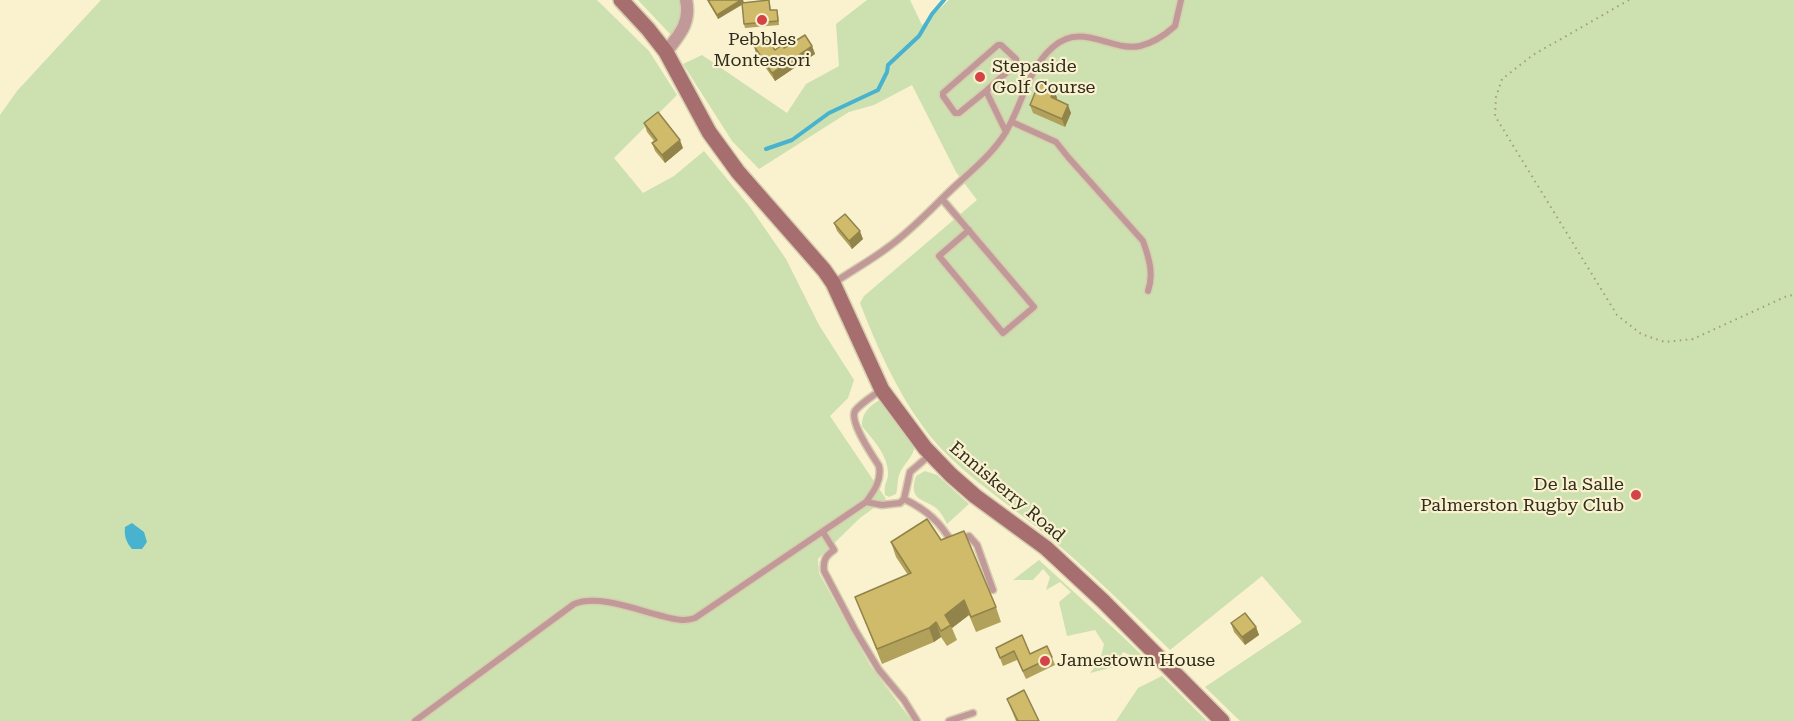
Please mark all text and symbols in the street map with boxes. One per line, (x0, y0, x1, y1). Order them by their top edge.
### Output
marker: Pebbles Montessori (755, 13, 769, 27)
place label: Pebbles Montessori (713, 29, 811, 72)
place label: Stepaside Golf Course (992, 56, 1095, 98)
marker: Stepaside Golf Course (973, 70, 987, 84)
street label: Enniskerry Road (945, 437, 1069, 547)
place label: De la Salle Palmerston Rugby Club (1420, 474, 1624, 516)
marker: De la Salle Palmerston Rugby Club (1629, 488, 1643, 502)
place label: Jamestown House (1057, 650, 1215, 672)
marker: Jamestown House (1038, 654, 1052, 668)

